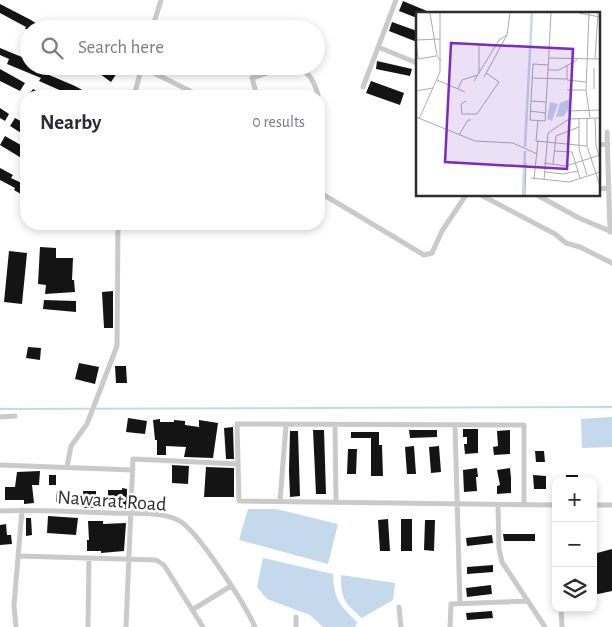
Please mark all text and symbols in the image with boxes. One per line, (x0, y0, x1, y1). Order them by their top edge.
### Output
inset map (416, 12, 600, 196)
search box (20, 20, 325, 75)
icon: search (38, 34, 66, 62)
text: Search here (78, 38, 164, 57)
text: Nearby (40, 112, 101, 133)
text: 0 results (252, 114, 305, 130)
map controls (552, 477, 597, 612)
button: + (552, 477, 597, 522)
street label: Nawarat Road (57, 487, 167, 515)
button: − (552, 522, 597, 567)
button: layers (552, 567, 597, 612)

